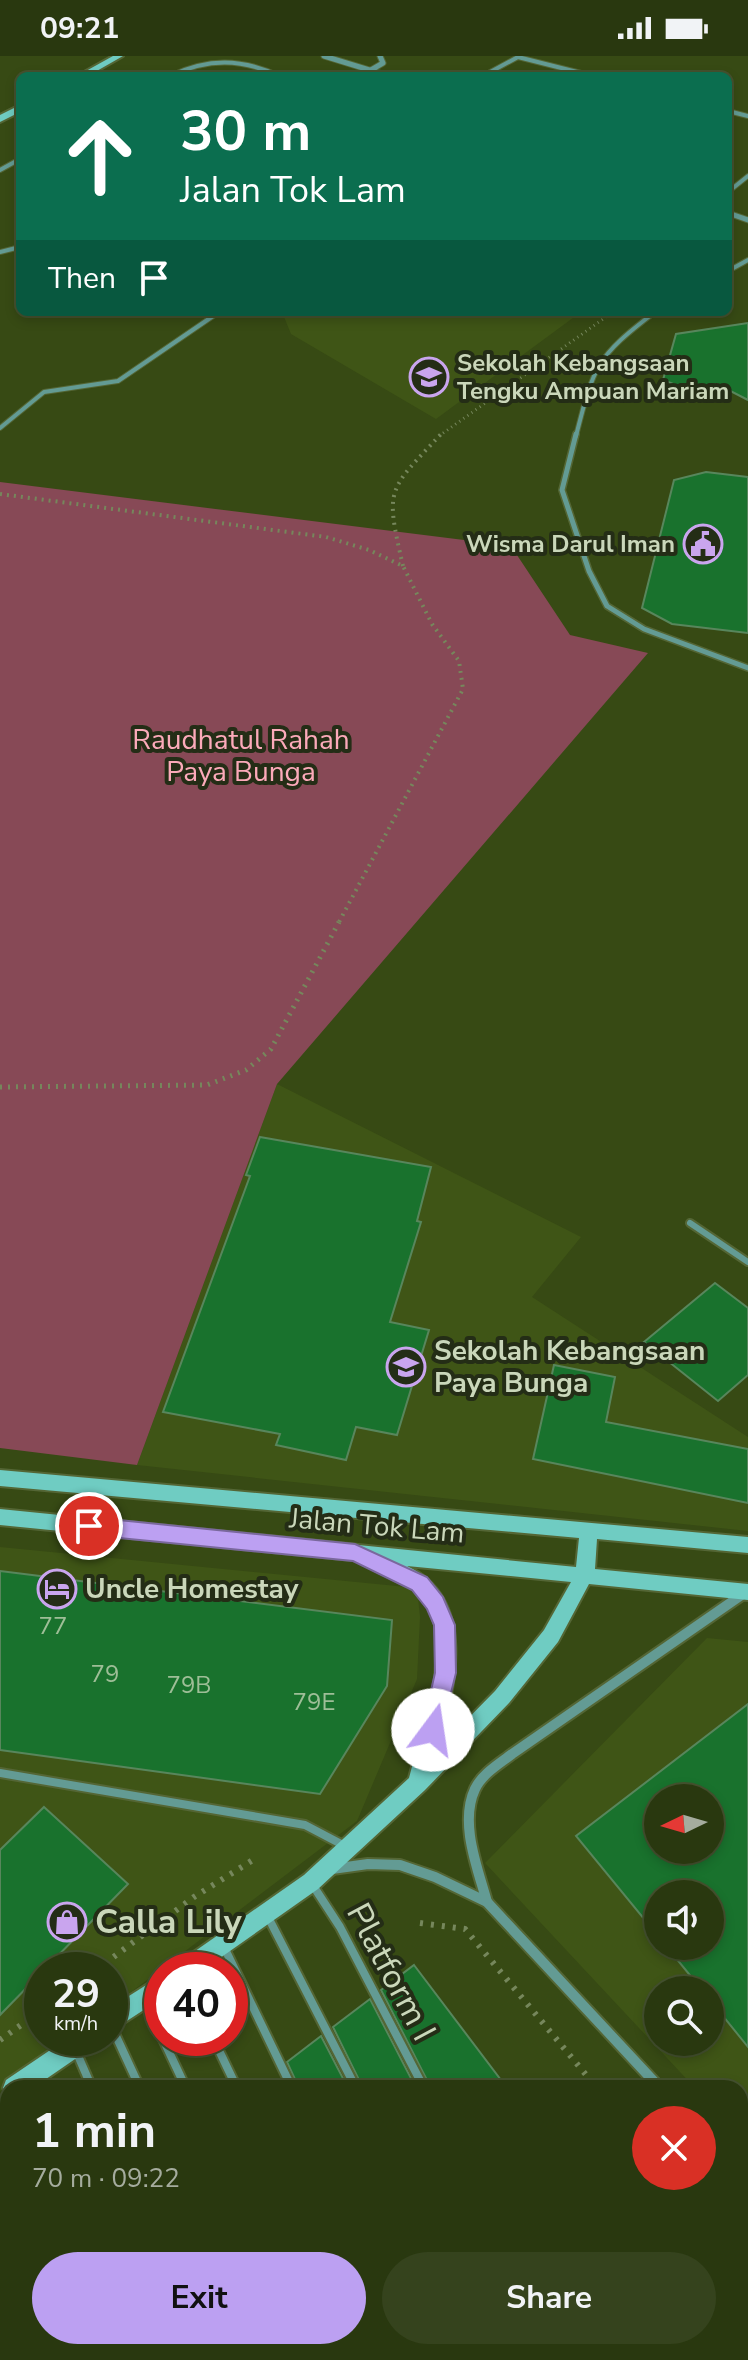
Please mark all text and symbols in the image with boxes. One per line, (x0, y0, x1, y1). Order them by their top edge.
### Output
text: 09:21 (40, 8, 119, 49)
text: 30 m (180, 93, 311, 170)
icon: ahead (48, 104, 152, 208)
text: Jalan Tok Lam (180, 166, 406, 215)
icon: arrive (132, 256, 176, 300)
text: Then (48, 258, 116, 299)
place label: Sekolah Kebangsaan Tengku Ampuan Mariam (457, 347, 729, 407)
school or university icon: Sekolah Kebangsaan Tengku Ampuan Mariam (408, 356, 450, 398)
public building icon: Wisma Darul Iman (682, 523, 724, 565)
place label: Wisma Darul Iman (466, 528, 675, 560)
park label: Raudhatul Rahah Paya Bunga (132, 721, 350, 791)
place label: Sekolah Kebangsaan Paya Bunga (434, 1332, 705, 1402)
school or university icon: Sekolah Kebangsaan Paya Bunga (385, 1346, 427, 1388)
pin (55, 1492, 123, 1560)
street label: Jalan Tok Lam (287, 1499, 466, 1553)
icon: arrive (67, 1504, 111, 1548)
hotel icon: Uncle Homestay (36, 1568, 78, 1610)
place label: Uncle Homestay (85, 1570, 299, 1608)
house number: 77 (39, 1610, 67, 1642)
house number: 79 (91, 1658, 119, 1690)
house number: 79B (166, 1669, 212, 1701)
house number: 79E (293, 1686, 335, 1718)
position arrow (391, 1688, 475, 1772)
north arrow (644, 1784, 724, 1864)
map controls (644, 1784, 724, 2056)
button: sound (644, 1880, 724, 1960)
street label: Platform I (335, 1895, 447, 2049)
place label: Calla Lily (95, 1899, 243, 1945)
shop icon: Calla Lily (46, 1901, 88, 1943)
speed limit sign: 40 (144, 1952, 248, 2056)
text: 29 (52, 1967, 100, 2021)
button: search (644, 1976, 724, 2056)
text: km/h (54, 2010, 98, 2037)
text: 1 min (32, 2098, 156, 2164)
button: close (632, 2106, 716, 2190)
text: 70 m · 09:22 (32, 2161, 180, 2196)
button: Exit (32, 2252, 366, 2344)
button: Share (382, 2252, 716, 2344)

